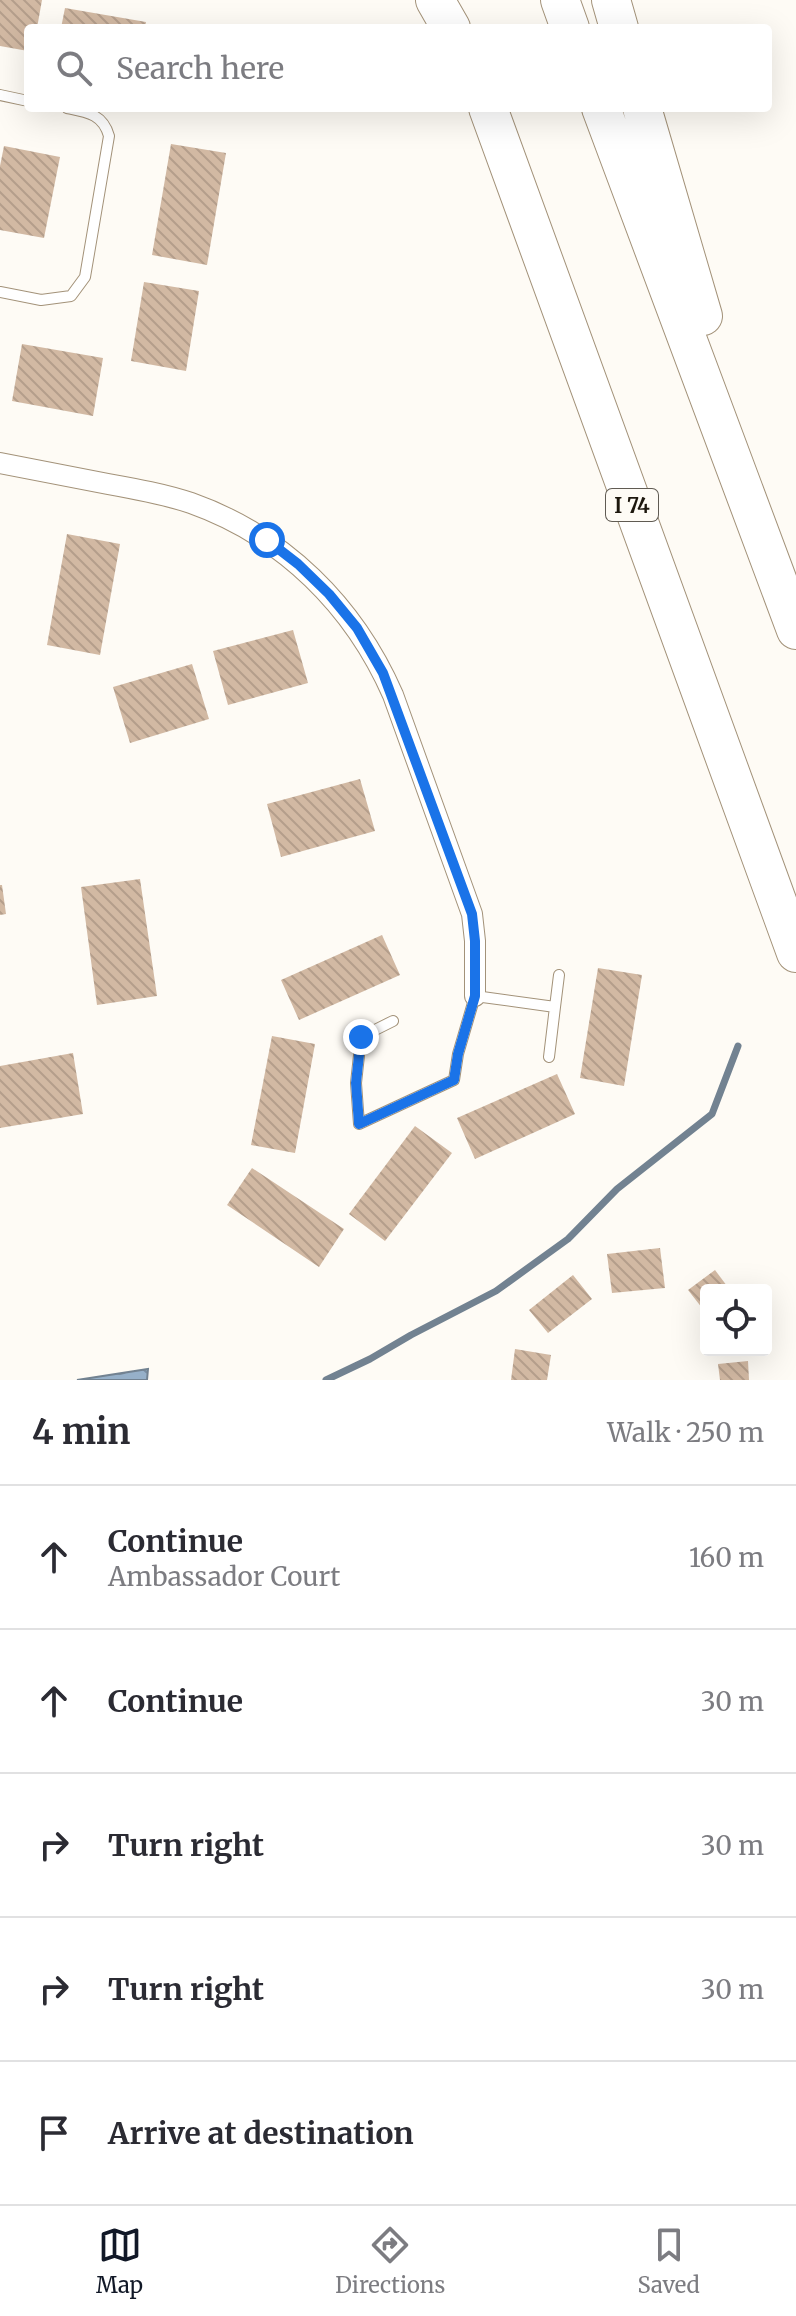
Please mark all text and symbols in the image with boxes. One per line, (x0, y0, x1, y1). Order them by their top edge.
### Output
search box (24, 24, 772, 112)
icon: search (52, 46, 96, 90)
text: Search here (116, 49, 284, 87)
road number: I 74 (606, 489, 658, 521)
route start (249, 522, 285, 558)
route end (343, 1019, 379, 1055)
map controls (700, 1284, 772, 1356)
button: locate (700, 1284, 772, 1356)
text: 4 min (32, 1411, 130, 1453)
text: Walk · 250 m (607, 1416, 764, 1449)
text: Continue (108, 1522, 243, 1560)
icon: ahead (32, 1535, 76, 1579)
text: 160 m (689, 1541, 764, 1574)
text: Ambassador Court (108, 1560, 340, 1593)
icon: ahead (32, 1679, 76, 1723)
text: Continue (108, 1682, 243, 1720)
text: 30 m (701, 1685, 764, 1718)
icon: right (32, 1823, 76, 1867)
text: Turn right (108, 1826, 264, 1864)
text: 30 m (701, 1829, 764, 1862)
icon: right (32, 1967, 76, 2011)
text: Turn right (108, 1970, 264, 2008)
text: 30 m (701, 1973, 764, 2006)
icon: arrive (32, 2111, 76, 2155)
text: Arrive at destination (108, 2114, 414, 2152)
tab: Map (96, 2223, 143, 2299)
tab: Directions (335, 2223, 445, 2299)
tab: Saved (638, 2223, 700, 2299)

